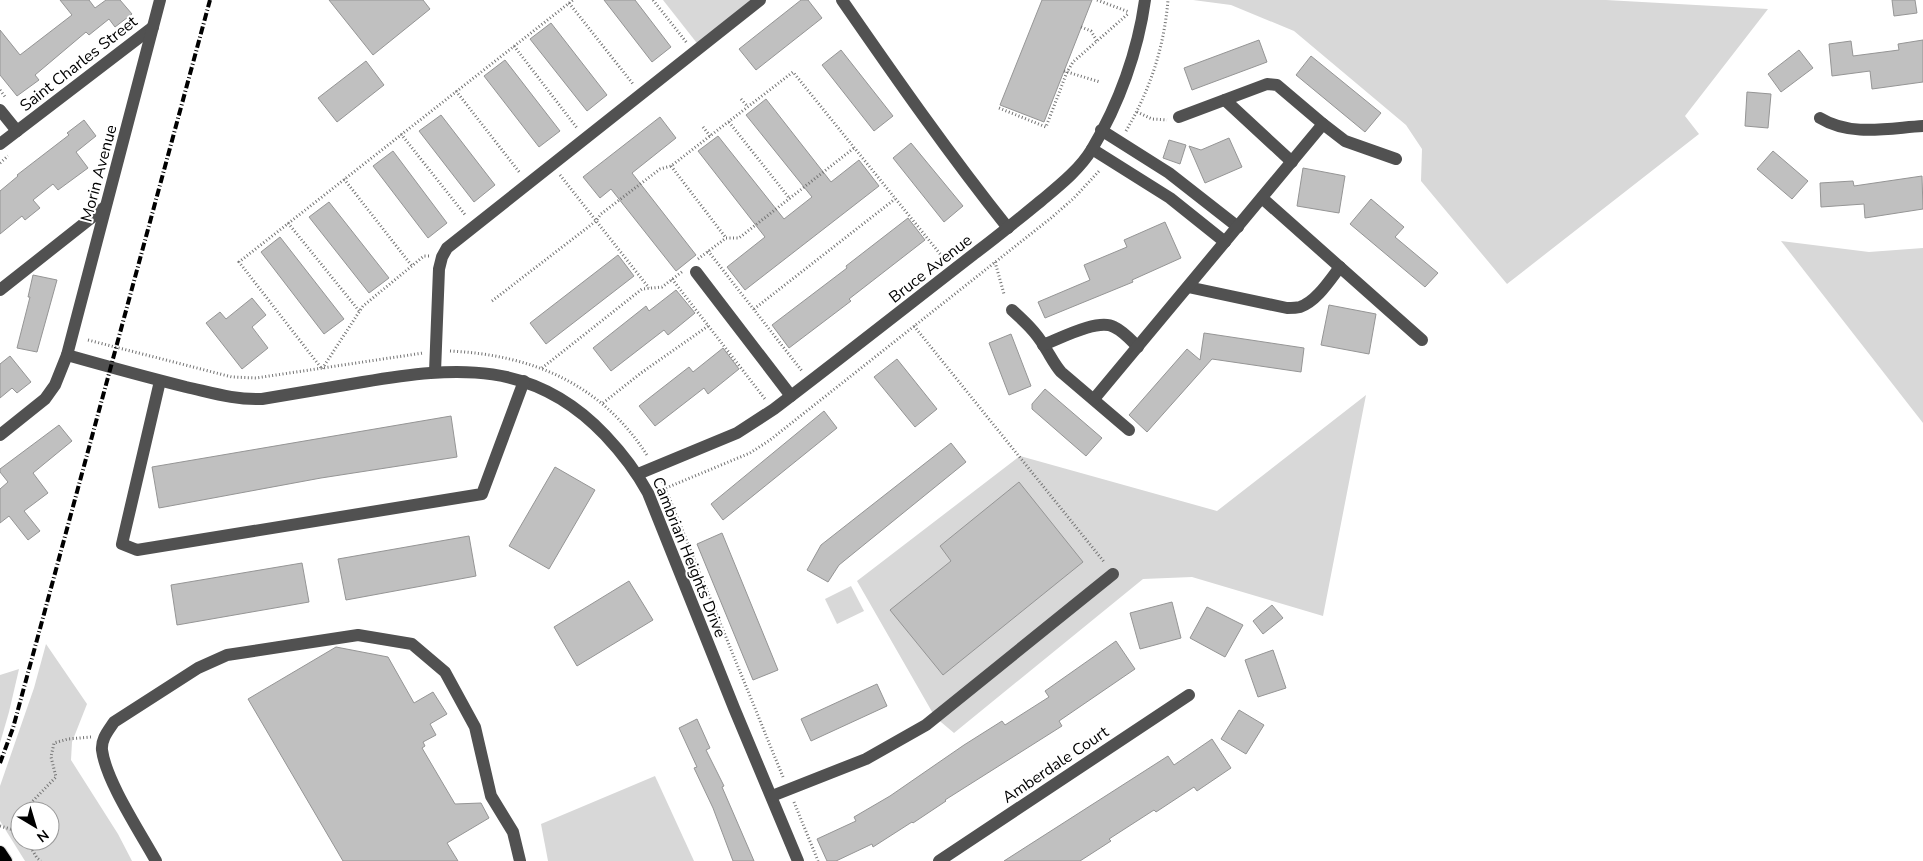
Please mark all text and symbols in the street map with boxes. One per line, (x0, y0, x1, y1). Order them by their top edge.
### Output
street label: Saint Charles Street (15, 11, 142, 117)
street label: Morin Avenue (75, 122, 122, 224)
street label: Bruce Avenue (884, 229, 977, 308)
street label: Cambrian Heights Drive (647, 474, 731, 641)
street label: Amberdale Court (998, 721, 1113, 809)
north arrow (10, 801, 60, 851)
text: N (33, 825, 53, 847)

